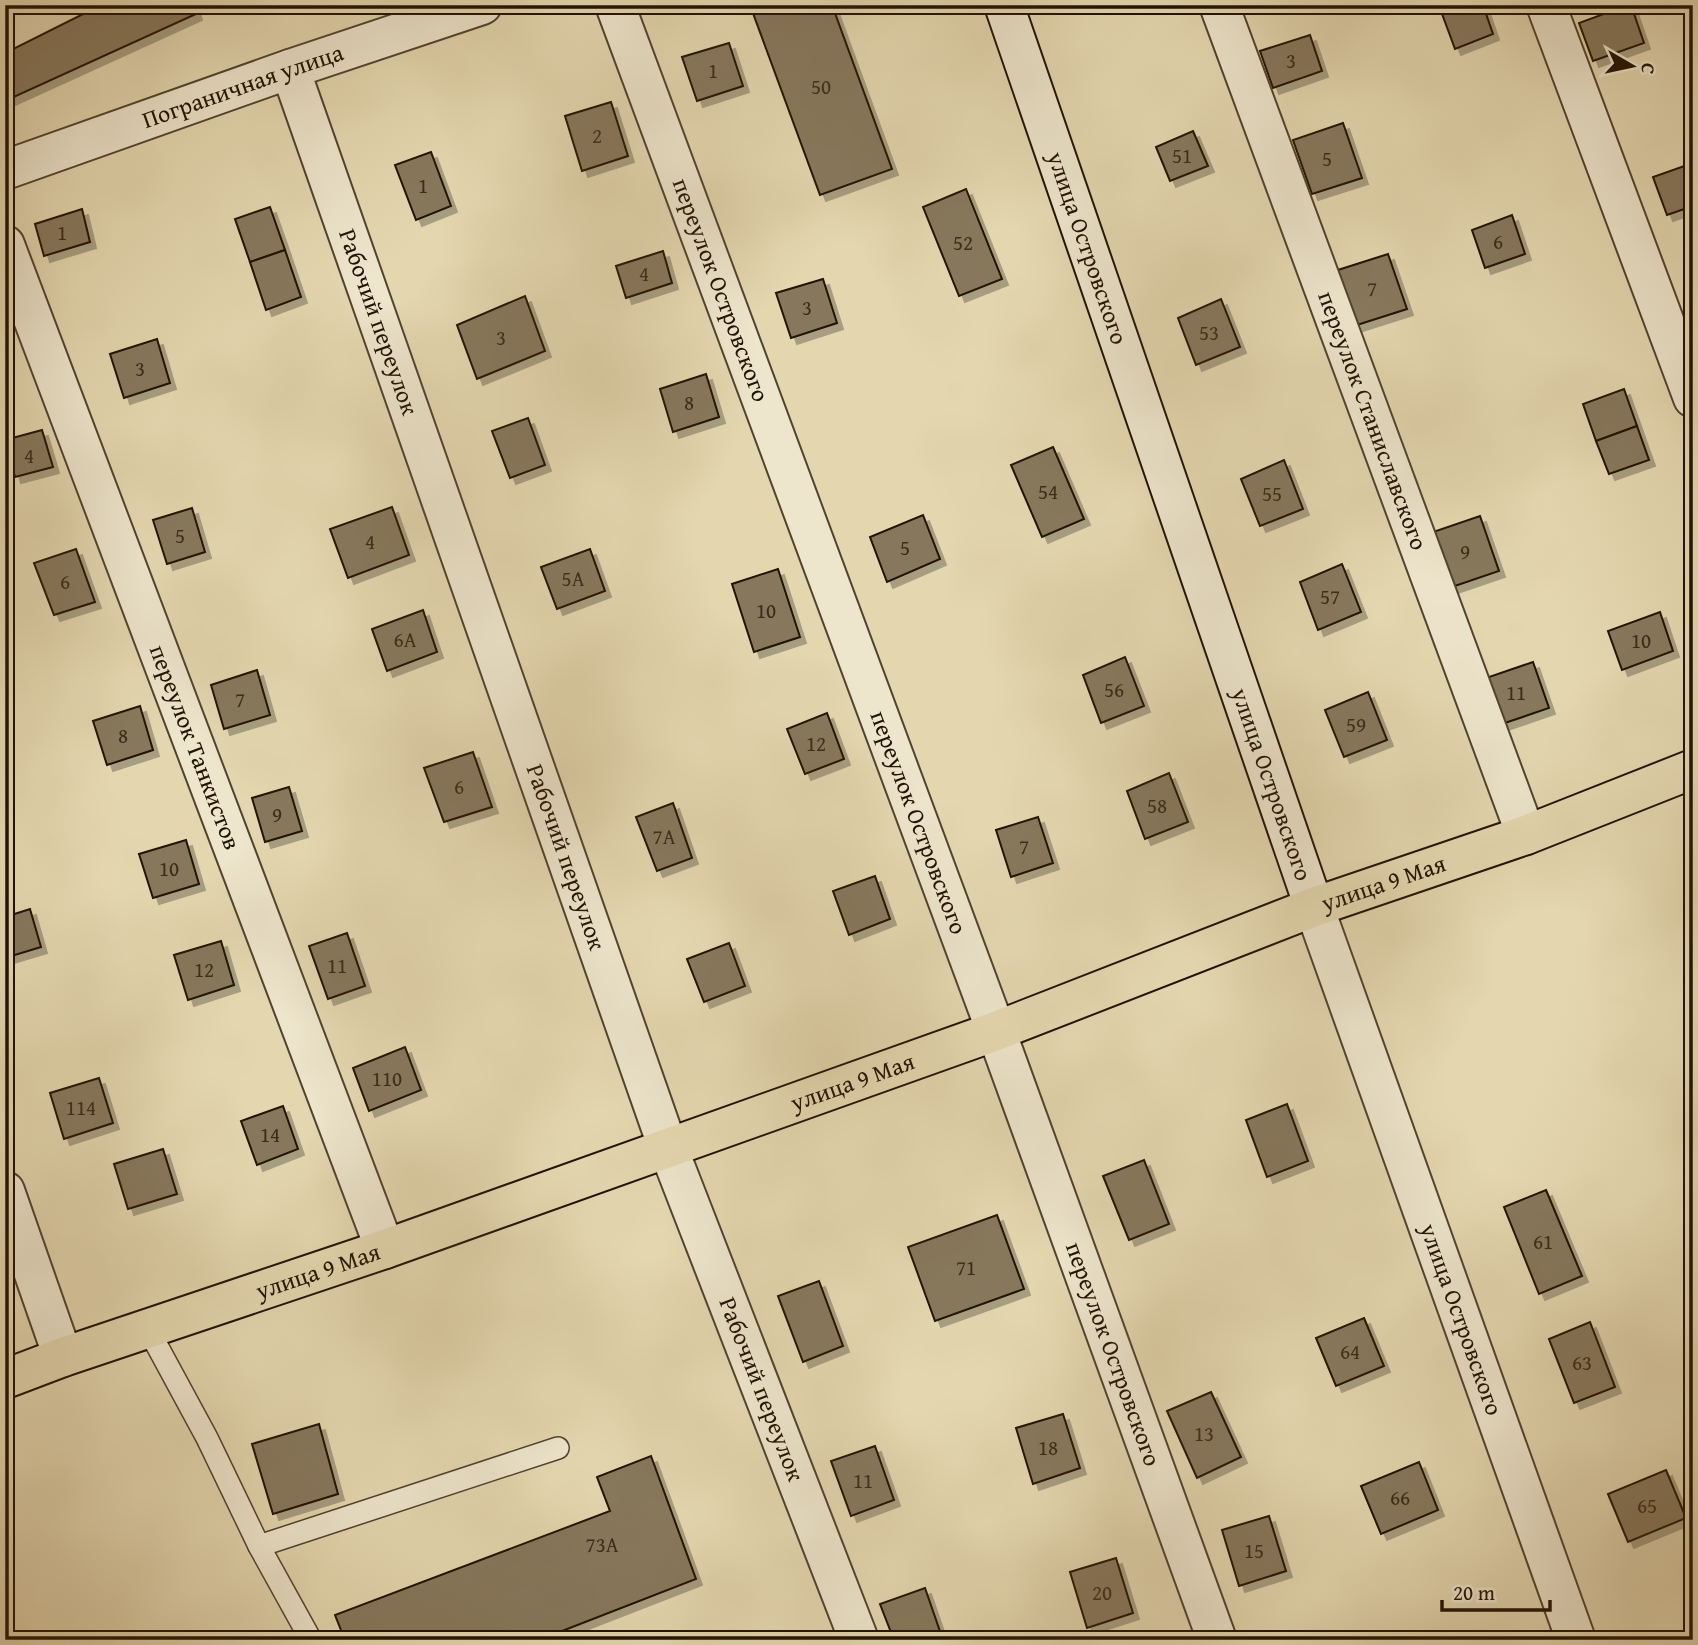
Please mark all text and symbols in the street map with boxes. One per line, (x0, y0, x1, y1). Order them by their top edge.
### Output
north arrow (1596, 32, 1666, 102)
street label: Пограничная улица (137, 34, 348, 137)
house number: 3 (1286, 45, 1296, 76)
house number: 1 (708, 55, 718, 86)
text: С (1634, 61, 1663, 76)
house number: 50 (811, 71, 831, 102)
house number: 2 (592, 120, 602, 151)
house number: 51 (1172, 140, 1192, 171)
house number: 5 (1322, 143, 1332, 174)
street label: улица Островского (1038, 146, 1137, 349)
house number: 1 (418, 170, 428, 201)
street label: переулок Островского (664, 173, 779, 407)
house number: 1 (57, 217, 67, 248)
street label: Рабочий переулок (330, 224, 428, 420)
house number: 6 (1493, 226, 1503, 257)
house number: 52 (953, 227, 973, 258)
house number: 4 (639, 258, 649, 289)
house number: 7 (1367, 273, 1377, 304)
street label: переулок Станиславского (1309, 286, 1437, 555)
house number: 3 (802, 292, 812, 323)
house number: 53 (1199, 317, 1219, 348)
house number: 3 (496, 322, 506, 353)
house number: 3 (135, 353, 145, 384)
house number: 8 (684, 387, 694, 418)
house number: 4 (24, 440, 34, 471)
house number: 54 (1038, 476, 1058, 507)
house number: 55 (1262, 478, 1282, 509)
house number: 5 (175, 520, 185, 551)
house number: 4 (365, 526, 375, 557)
house number: 5 (900, 532, 910, 563)
house number: 9 (1460, 536, 1470, 567)
house number: 5А (562, 563, 585, 594)
house number: 6 (60, 566, 70, 597)
house number: 57 (1320, 581, 1340, 612)
house number: 10 (756, 595, 776, 626)
house number: 6А (394, 624, 417, 655)
house number: 10 (1631, 625, 1651, 656)
street label: переулок Танкистов (141, 640, 250, 854)
house number: 56 (1104, 674, 1124, 705)
house number: 11 (1506, 677, 1526, 708)
street label: улица Островского (1223, 682, 1322, 885)
house number: 7 (235, 684, 245, 715)
street label: переулок Островского (862, 705, 977, 939)
house number: 59 (1346, 709, 1366, 740)
house number: 8 (118, 720, 128, 751)
house number: 12 (806, 728, 826, 759)
street label: Рабочий переулок (518, 759, 615, 955)
house number: 6 (454, 771, 464, 802)
house number: 58 (1147, 790, 1167, 821)
house number: 9 (272, 799, 282, 830)
house number: 7А (653, 821, 676, 852)
house number: 7 (1019, 831, 1029, 862)
street label: улица 9 Мая (1315, 846, 1450, 921)
house number: 10 (159, 853, 179, 884)
house number: 11 (327, 950, 347, 981)
house number: 12 (194, 954, 214, 985)
street label: улица 9 Мая (785, 1044, 919, 1120)
house number: 110 (372, 1063, 402, 1094)
house number: 114 (66, 1092, 96, 1123)
house number: 14 (260, 1119, 280, 1150)
street label: улица Островского (1411, 1217, 1512, 1420)
house number: 61 (1533, 1226, 1553, 1257)
street label: улица 9 Мая (250, 1234, 385, 1308)
street label: переулок Островского (1057, 1237, 1170, 1471)
house number: 71 (956, 1252, 976, 1283)
street label: Рабочий переулок (711, 1292, 814, 1487)
house number: 64 (1340, 1336, 1360, 1367)
house number: 63 (1572, 1347, 1592, 1378)
house number: 13 (1194, 1418, 1214, 1449)
house number: 18 (1038, 1432, 1058, 1463)
house number: 11 (853, 1465, 873, 1496)
house number: 66 (1390, 1482, 1410, 1513)
house number: 65 (1637, 1490, 1657, 1521)
house number: 73А (586, 1529, 619, 1560)
house number: 15 (1244, 1535, 1264, 1566)
scale bar (1442, 1568, 1551, 1612)
house number: 20 (1092, 1577, 1112, 1608)
text: 20 m (1453, 1577, 1495, 1608)

